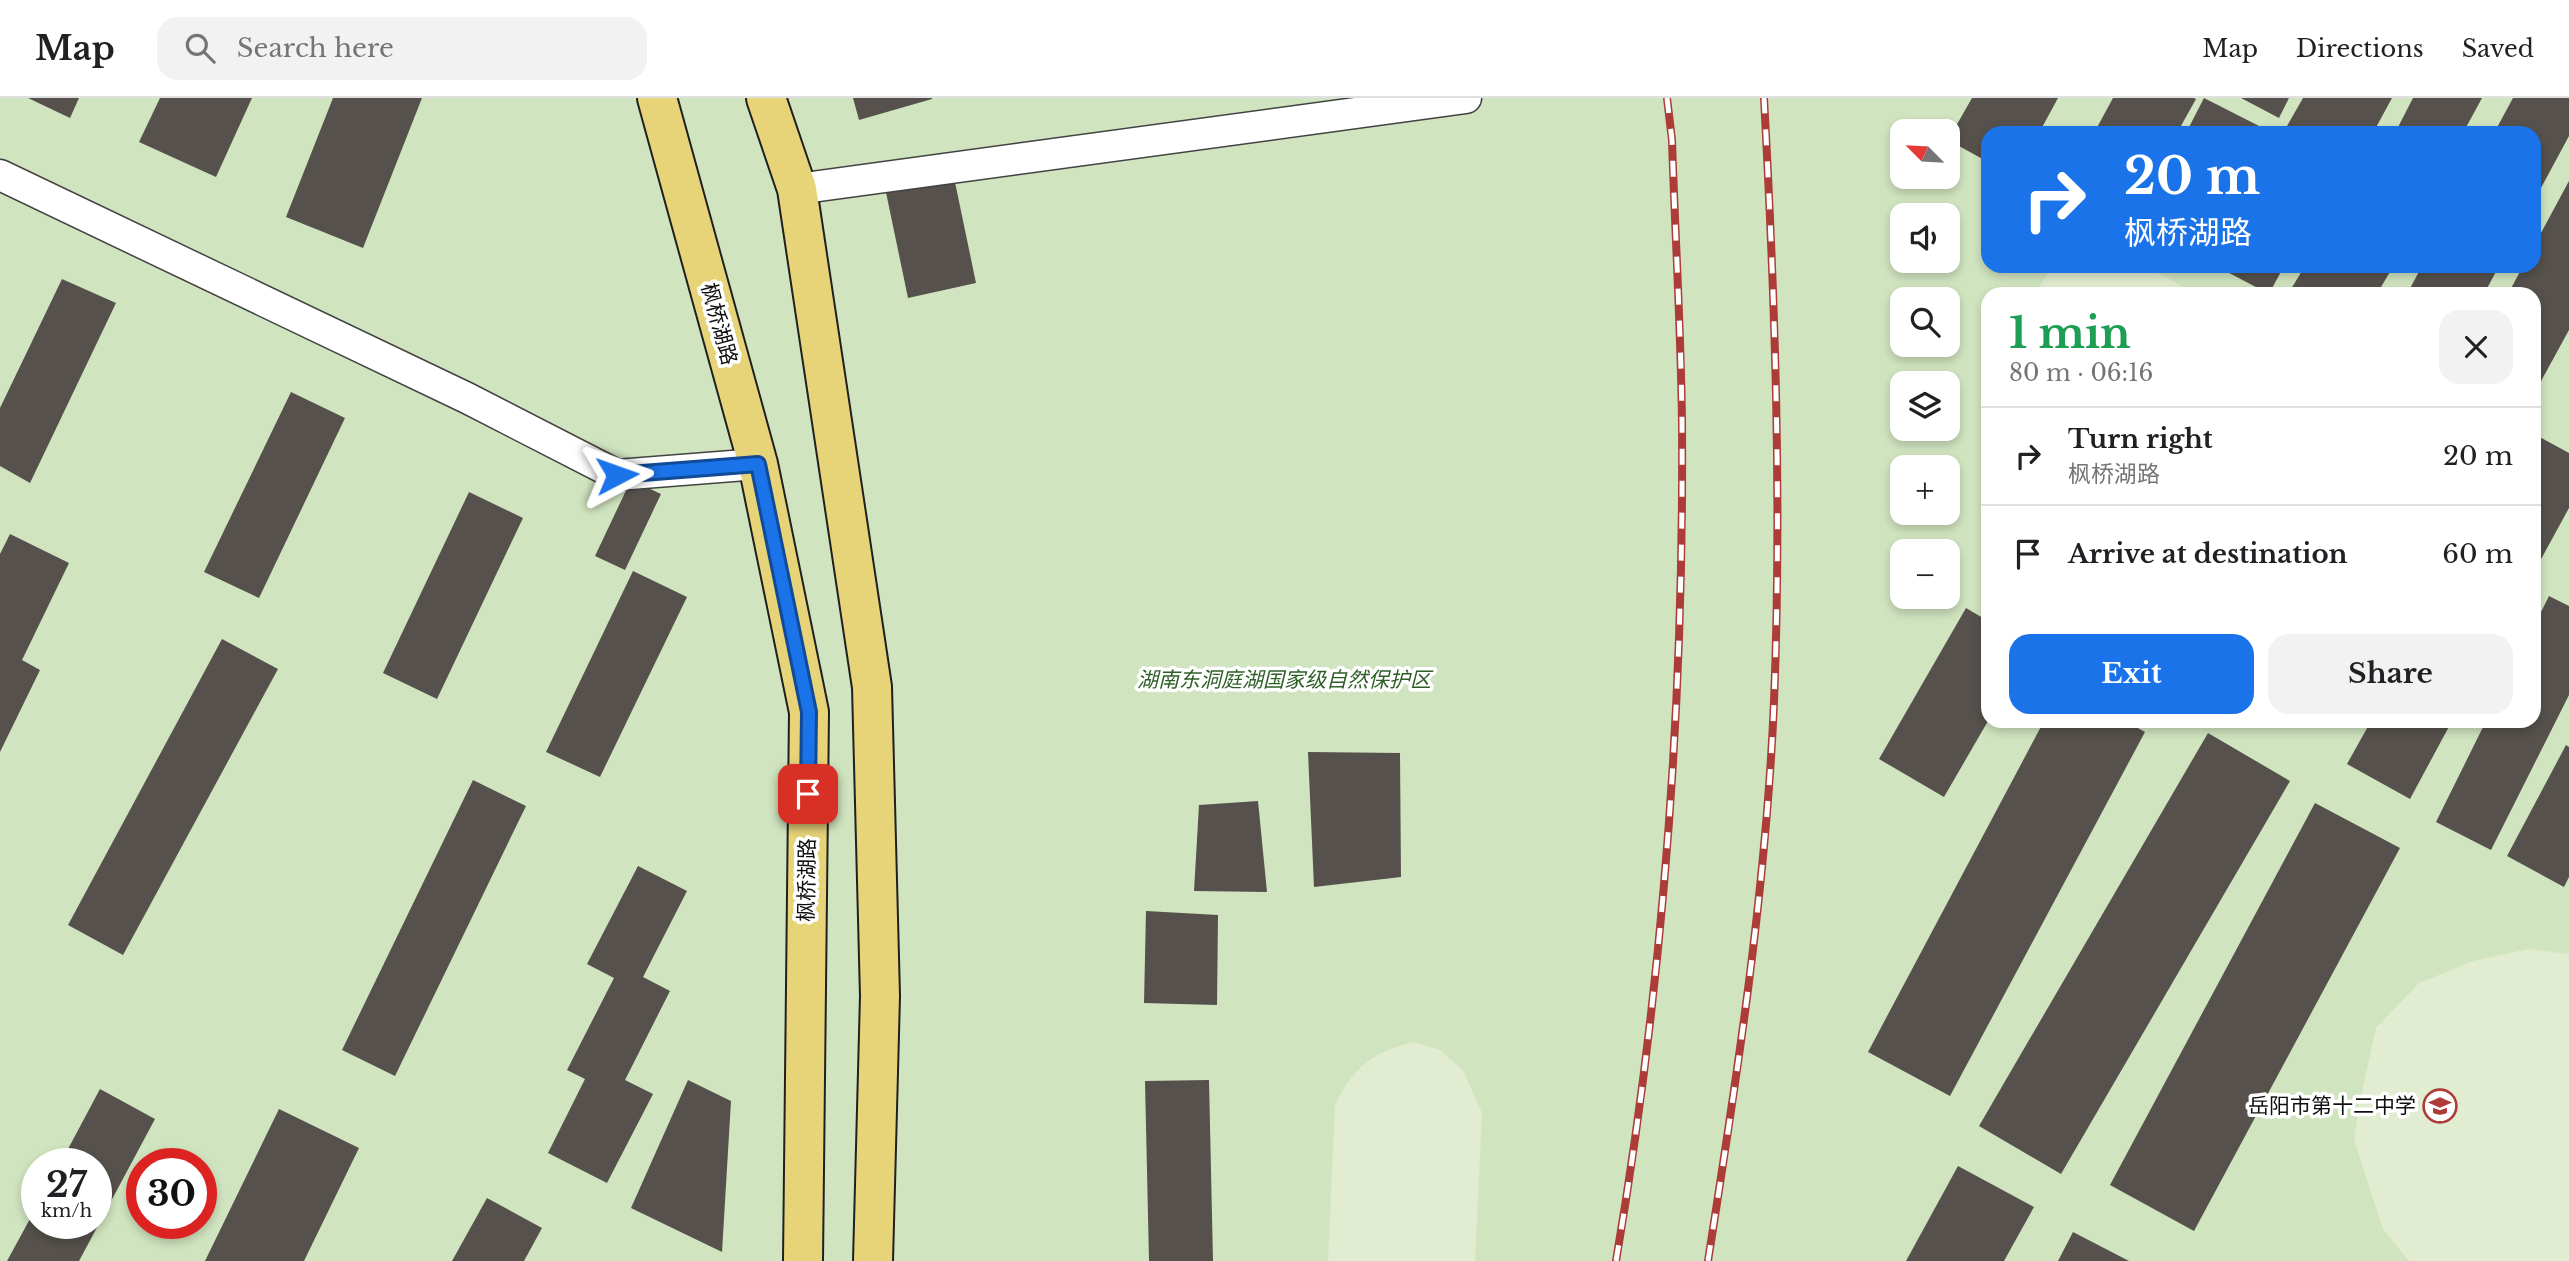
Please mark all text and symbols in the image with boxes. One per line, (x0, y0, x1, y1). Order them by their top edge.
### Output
search box (157, 17, 647, 80)
text: Map (35, 28, 115, 69)
icon: search (181, 29, 219, 67)
text: Search here (237, 32, 394, 64)
text: Map (2202, 34, 2258, 63)
text: Directions (2296, 34, 2424, 63)
text: Saved (2462, 34, 2534, 63)
north arrow (1890, 119, 1960, 189)
map controls (1890, 119, 1960, 609)
text: 20 m (2124, 146, 2260, 207)
icon: right (2009, 154, 2100, 245)
button: sound (1890, 203, 1960, 273)
text: 枫桥湖路 (2124, 213, 2252, 253)
street label: 枫桥湖路 (696, 280, 742, 368)
button: search (1890, 287, 1960, 357)
text: 1 min (2009, 307, 2131, 359)
button: close (2439, 310, 2513, 384)
text: 80 m · 06:16 (2009, 359, 2153, 387)
button: layers (1890, 371, 1960, 441)
text: Turn right (2068, 423, 2213, 455)
icon: right (2009, 437, 2047, 475)
position arrow (580, 438, 654, 512)
text: 20 m (2443, 440, 2513, 472)
button: + (1890, 455, 1960, 525)
text: 枫桥湖路 (2068, 460, 2160, 488)
icon: arrive (2009, 535, 2047, 573)
text: Arrive at destination (2068, 538, 2348, 570)
text: 60 m (2442, 538, 2513, 570)
button: − (1890, 539, 1960, 609)
button: Exit (2009, 634, 2254, 714)
button: Share (2268, 634, 2513, 714)
park label: 湖南东洞庭湖国家级自然保护区 (1137, 667, 1434, 693)
pin (778, 764, 838, 824)
icon: arrive (789, 775, 827, 813)
street label: 枫桥湖路 (793, 838, 821, 922)
school or university icon: 岳阳市第十二中学 (2421, 1087, 2459, 1125)
place label: 岳阳市第十二中学 (2248, 1093, 2416, 1119)
speed limit sign: 30 (126, 1148, 217, 1239)
text: 27 (46, 1163, 87, 1206)
text: km/h (41, 1200, 92, 1222)

